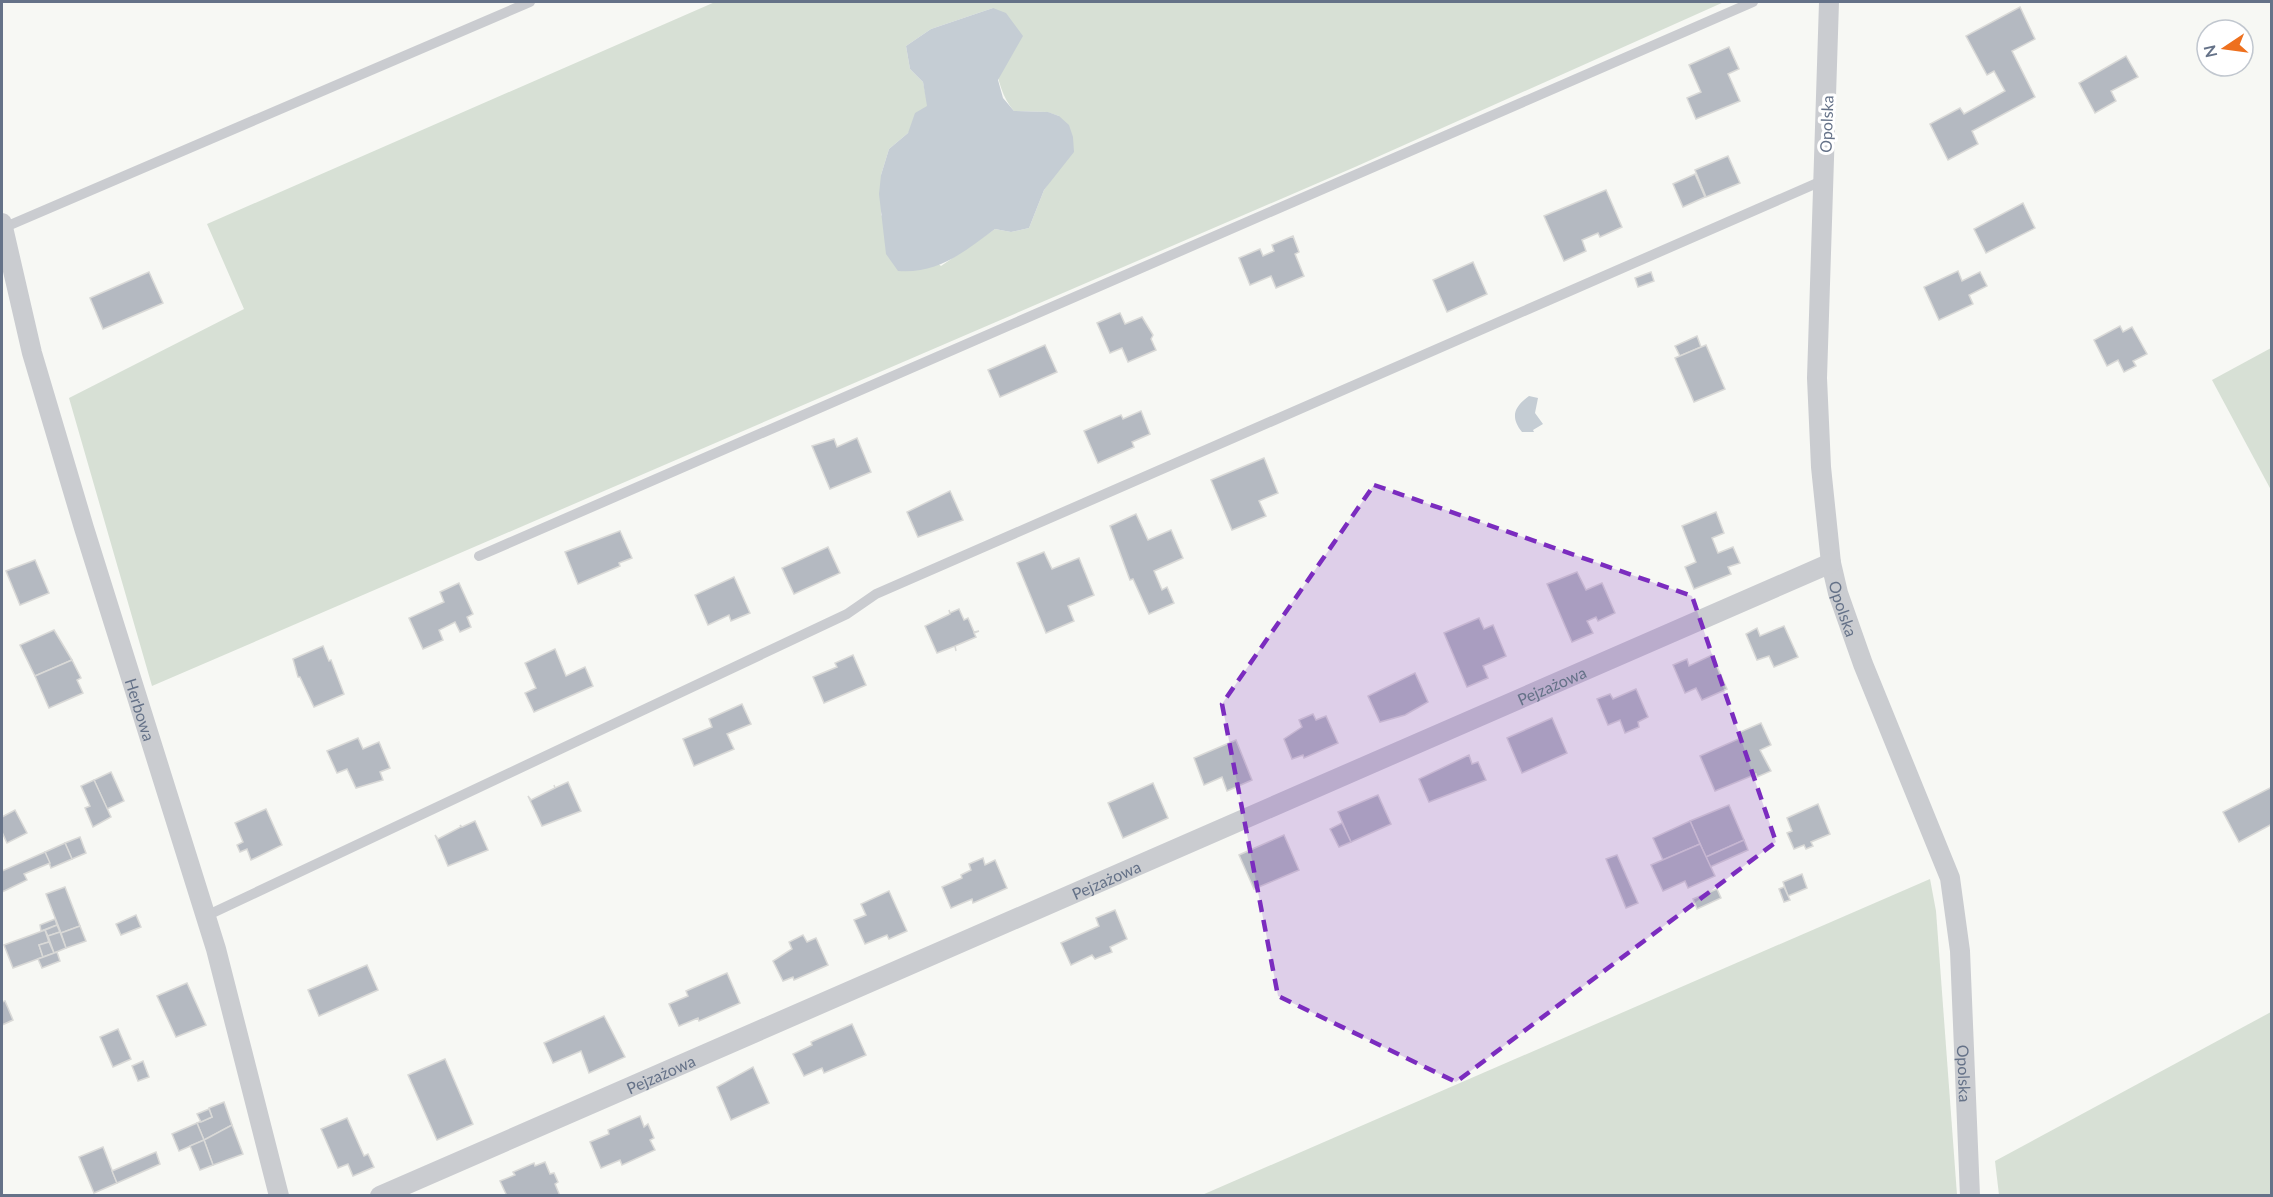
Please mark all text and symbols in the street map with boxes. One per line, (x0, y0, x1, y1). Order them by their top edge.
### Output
north arrow (2195, 18, 2255, 78)
text: N (2199, 43, 2221, 60)
street label: Opolska (1816, 95, 1836, 153)
street label: Opolska (1826, 579, 1862, 639)
street label: Pejzażowa (1514, 662, 1589, 708)
street label: Herbowa (122, 676, 160, 743)
street label: Pejzażowa (1069, 856, 1143, 903)
street label: Opolska (1954, 1044, 1976, 1102)
street label: Pejzażowa (623, 1050, 698, 1097)

